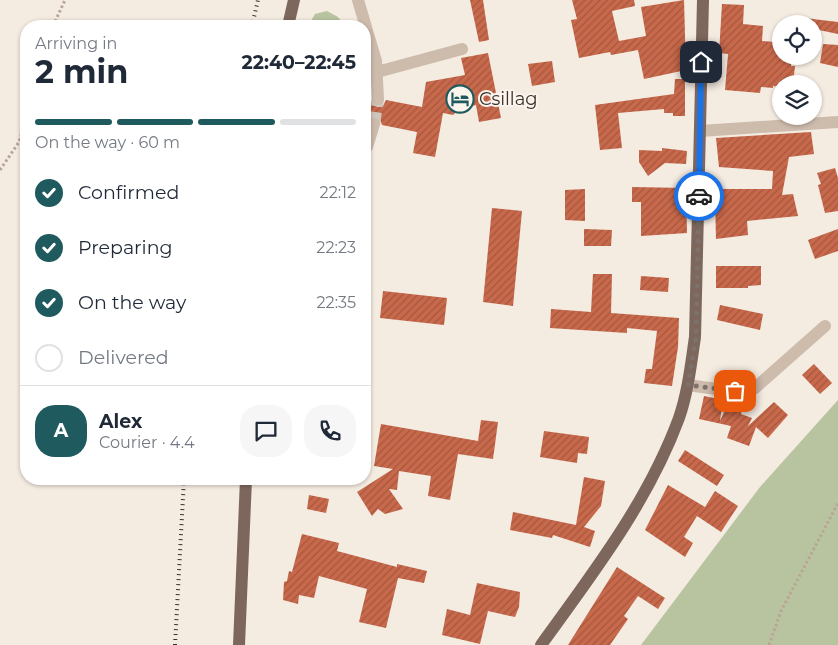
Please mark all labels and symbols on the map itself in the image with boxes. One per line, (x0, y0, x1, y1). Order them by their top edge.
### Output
pin (680, 41, 722, 83)
hotel icon: Csillag (445, 84, 475, 114)
place label: Csillag (479, 88, 538, 110)
courier (674, 171, 724, 221)
pin (714, 370, 756, 412)

